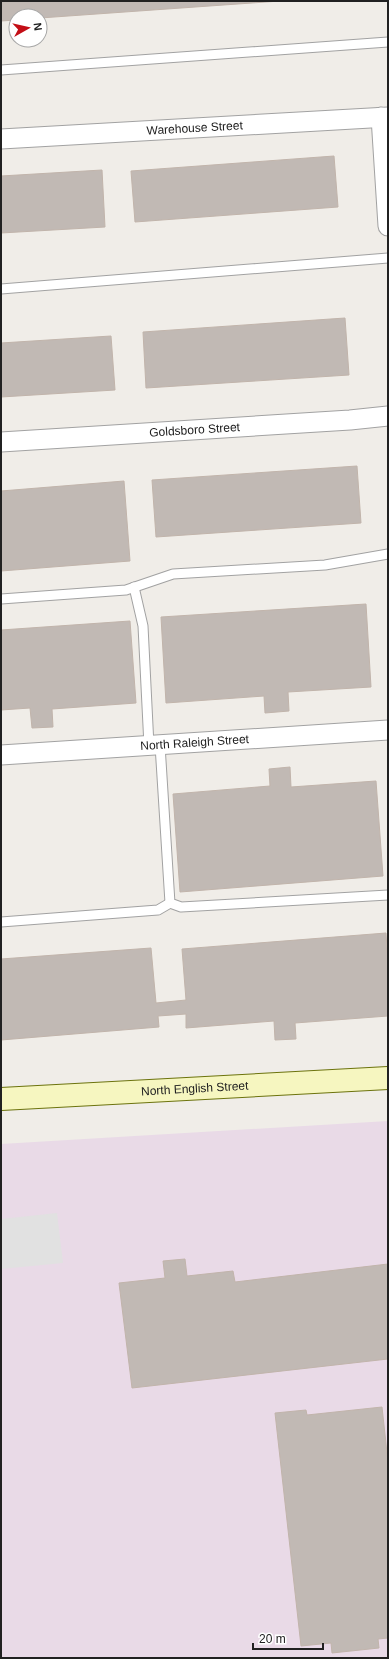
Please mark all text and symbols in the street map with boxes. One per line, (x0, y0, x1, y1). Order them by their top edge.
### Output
north arrow (8, 8, 48, 48)
text: N (31, 22, 44, 31)
street label: Warehouse Street (146, 118, 244, 138)
street label: Goldsboro Street (149, 420, 241, 440)
street label: North Raleigh Street (140, 732, 250, 753)
street label: North English Street (141, 1079, 249, 1098)
scale bar (253, 1625, 323, 1651)
text: 20 m (259, 1632, 286, 1646)

